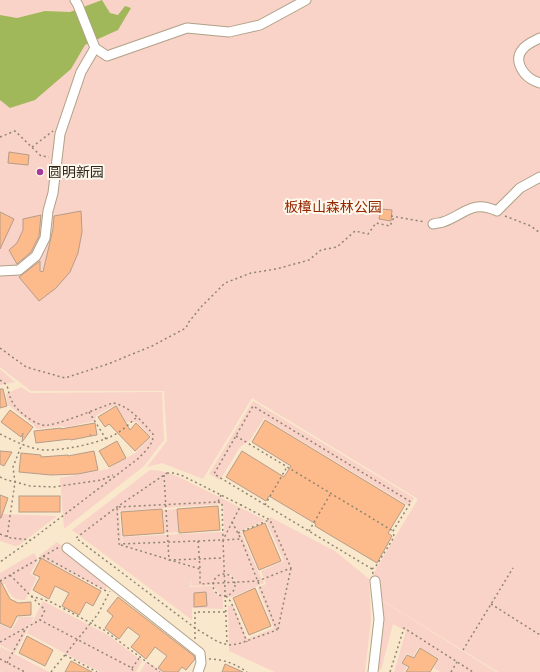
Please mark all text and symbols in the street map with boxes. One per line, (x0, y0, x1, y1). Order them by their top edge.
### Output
place label: 圆明新园 (48, 163, 104, 181)
marker: 圆明新园 (35, 167, 45, 177)
park label: 板樟山森林公园 (284, 198, 382, 216)

